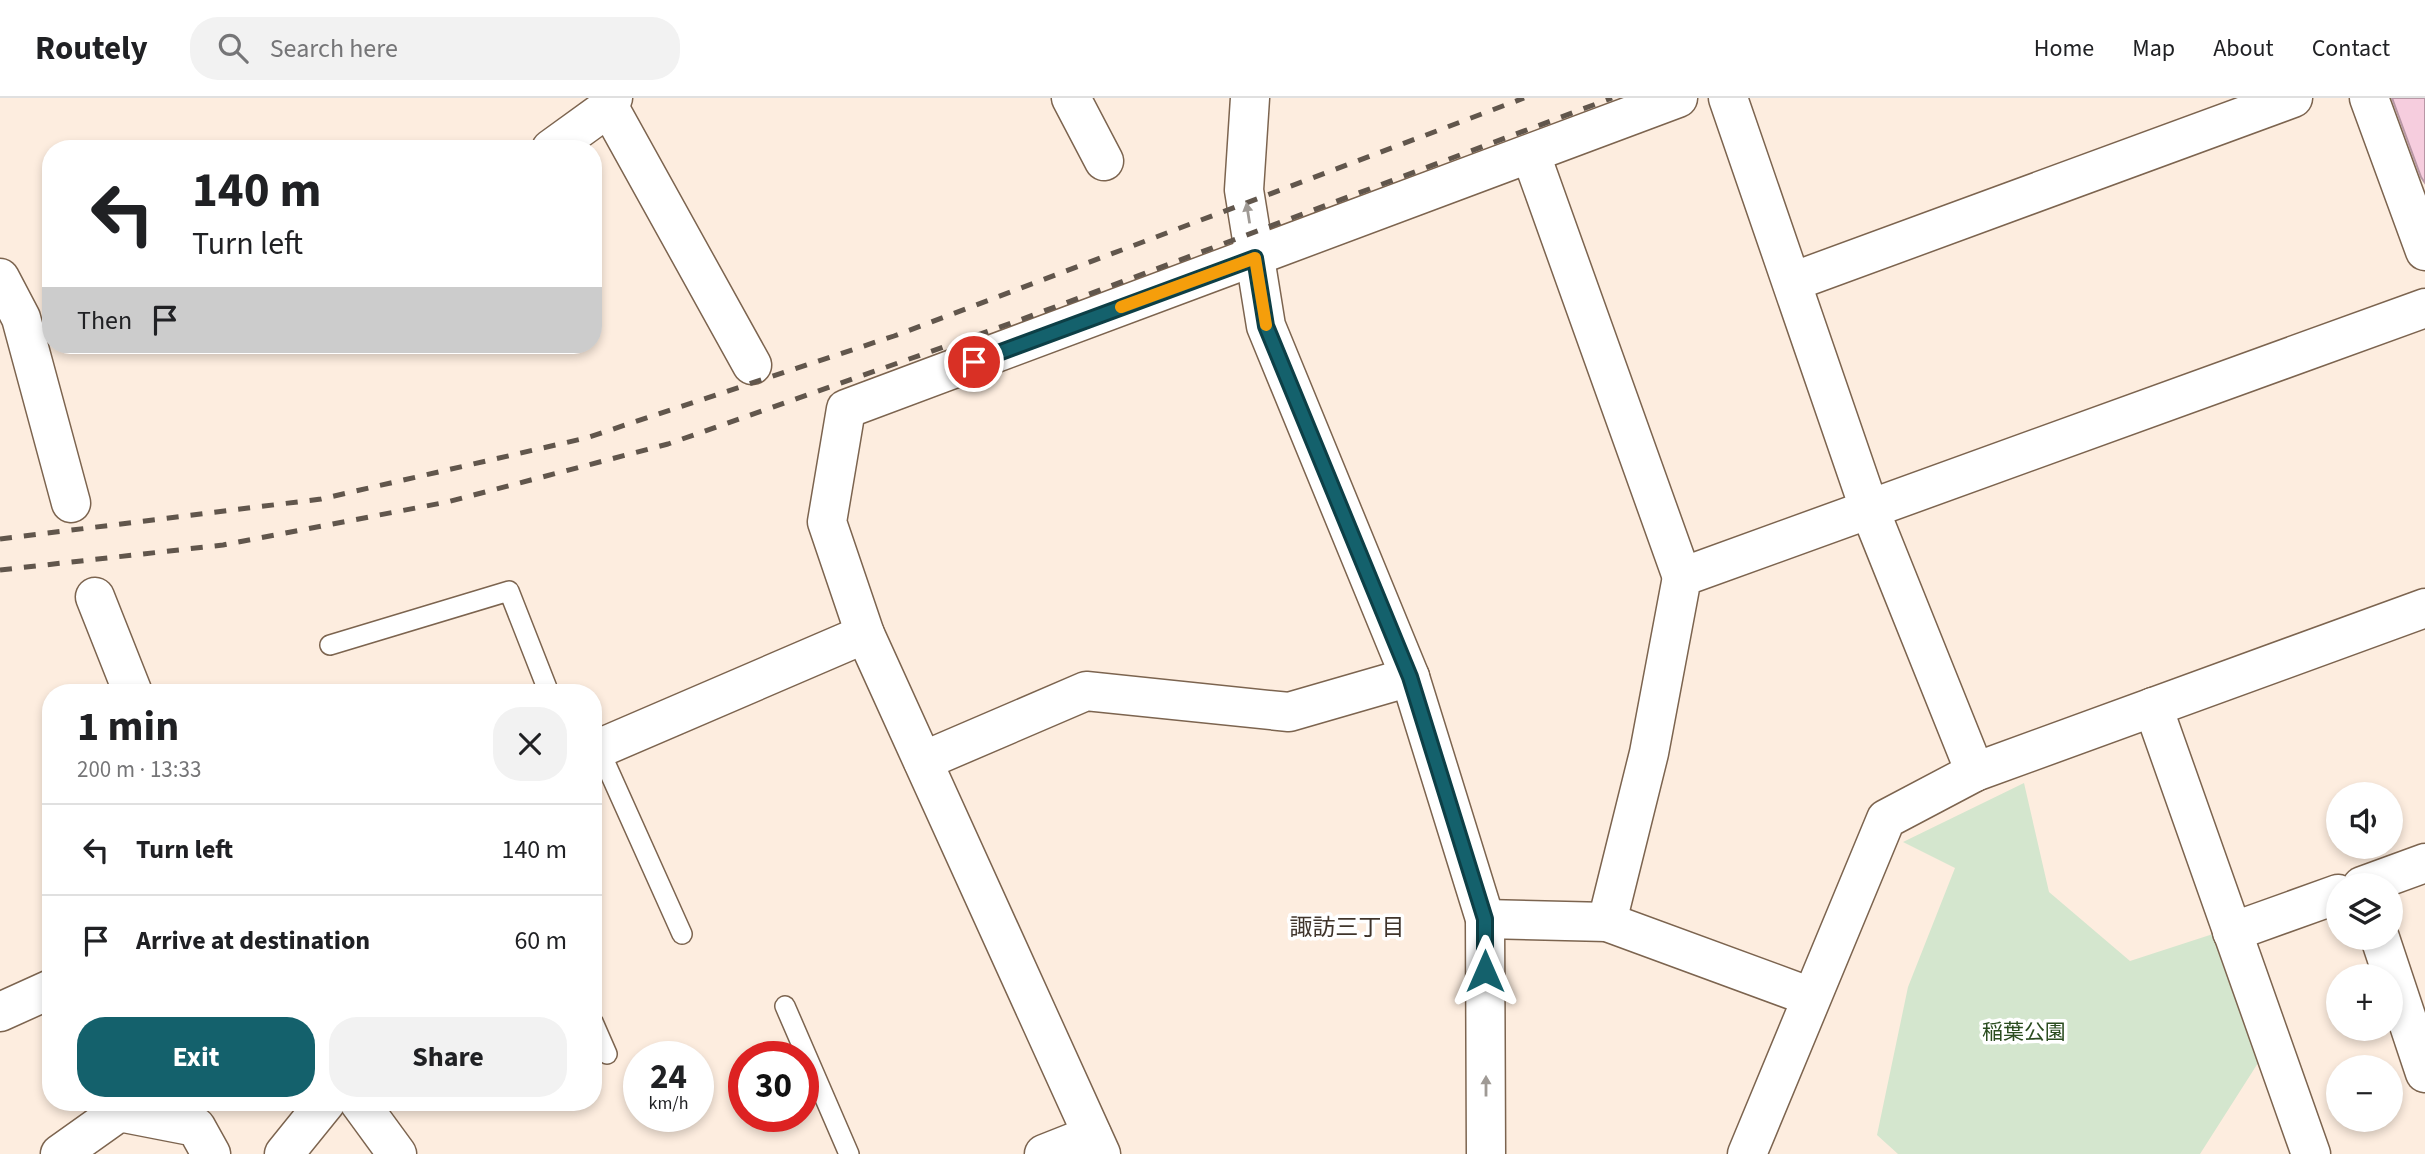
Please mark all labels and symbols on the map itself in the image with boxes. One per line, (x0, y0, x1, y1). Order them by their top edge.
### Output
one-way arrow (1242, 202, 1253, 224)
pin (944, 332, 1004, 392)
district label: 諏訪三丁目 (1290, 911, 1405, 944)
position arrow (1448, 934, 1522, 1008)
park label: 稲葉公園 (1982, 1017, 2066, 1047)
speed limit sign: 30 (728, 1041, 819, 1132)
one-way arrow (1480, 1075, 1492, 1097)

